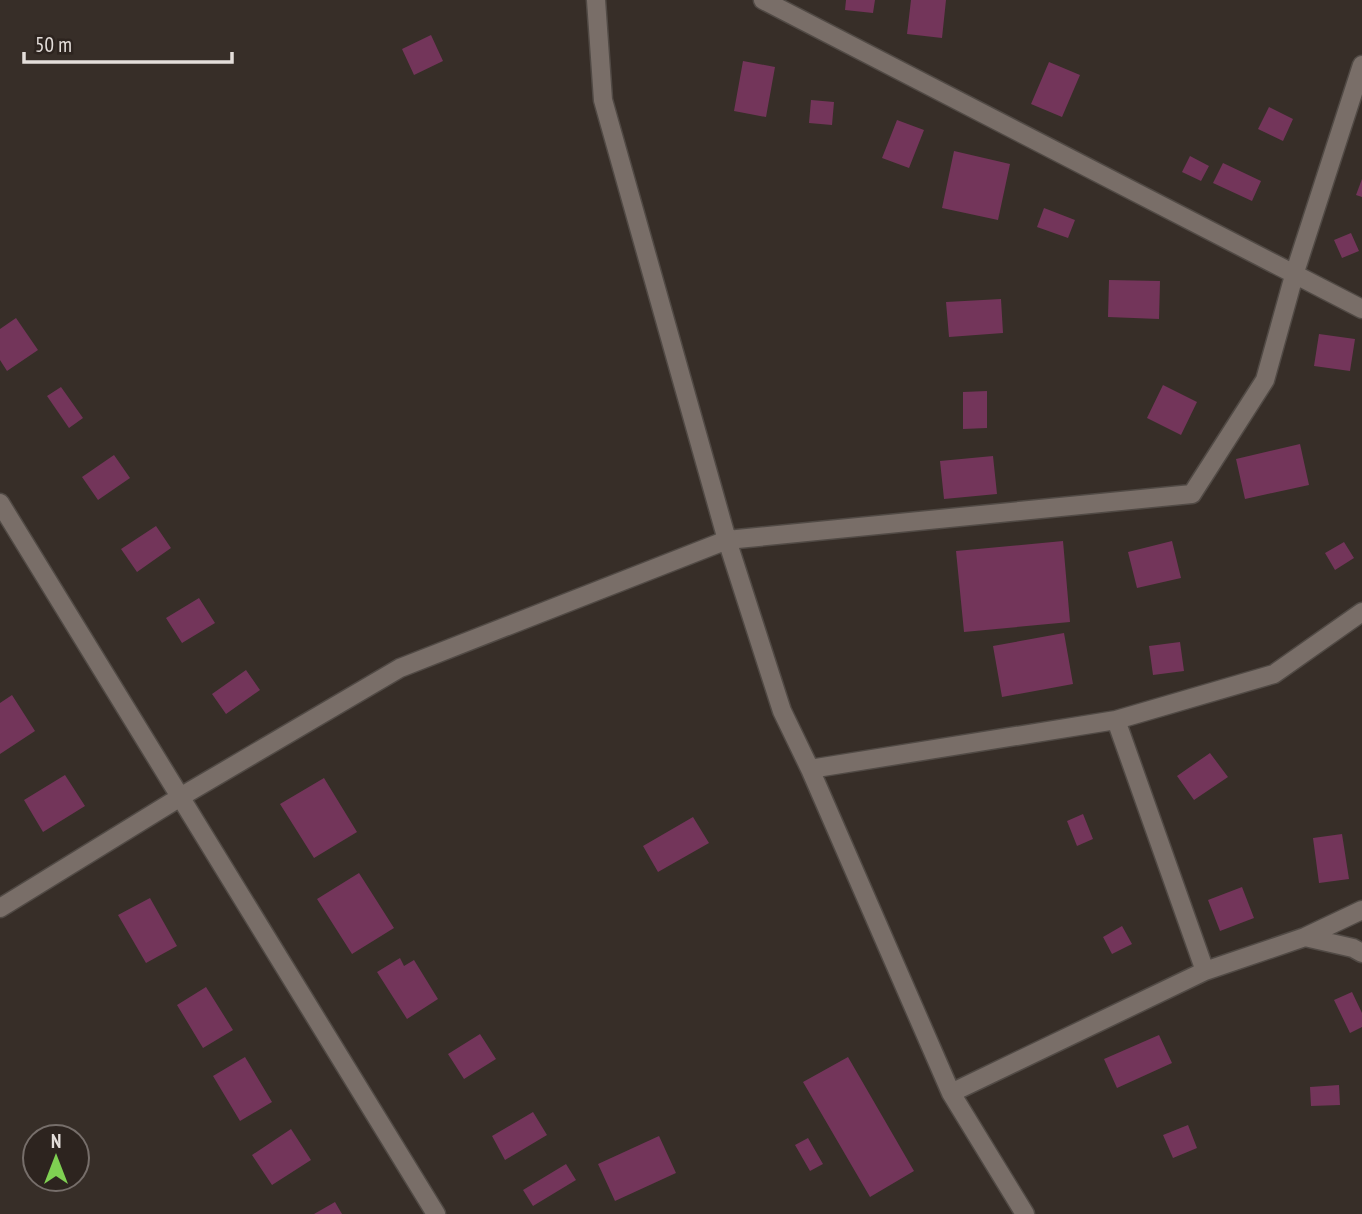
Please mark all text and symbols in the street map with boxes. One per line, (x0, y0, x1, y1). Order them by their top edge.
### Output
scale bar (24, 21, 233, 65)
text: 50 m (35, 31, 72, 58)
north arrow (21, 1123, 91, 1193)
text: N (51, 1129, 61, 1153)

